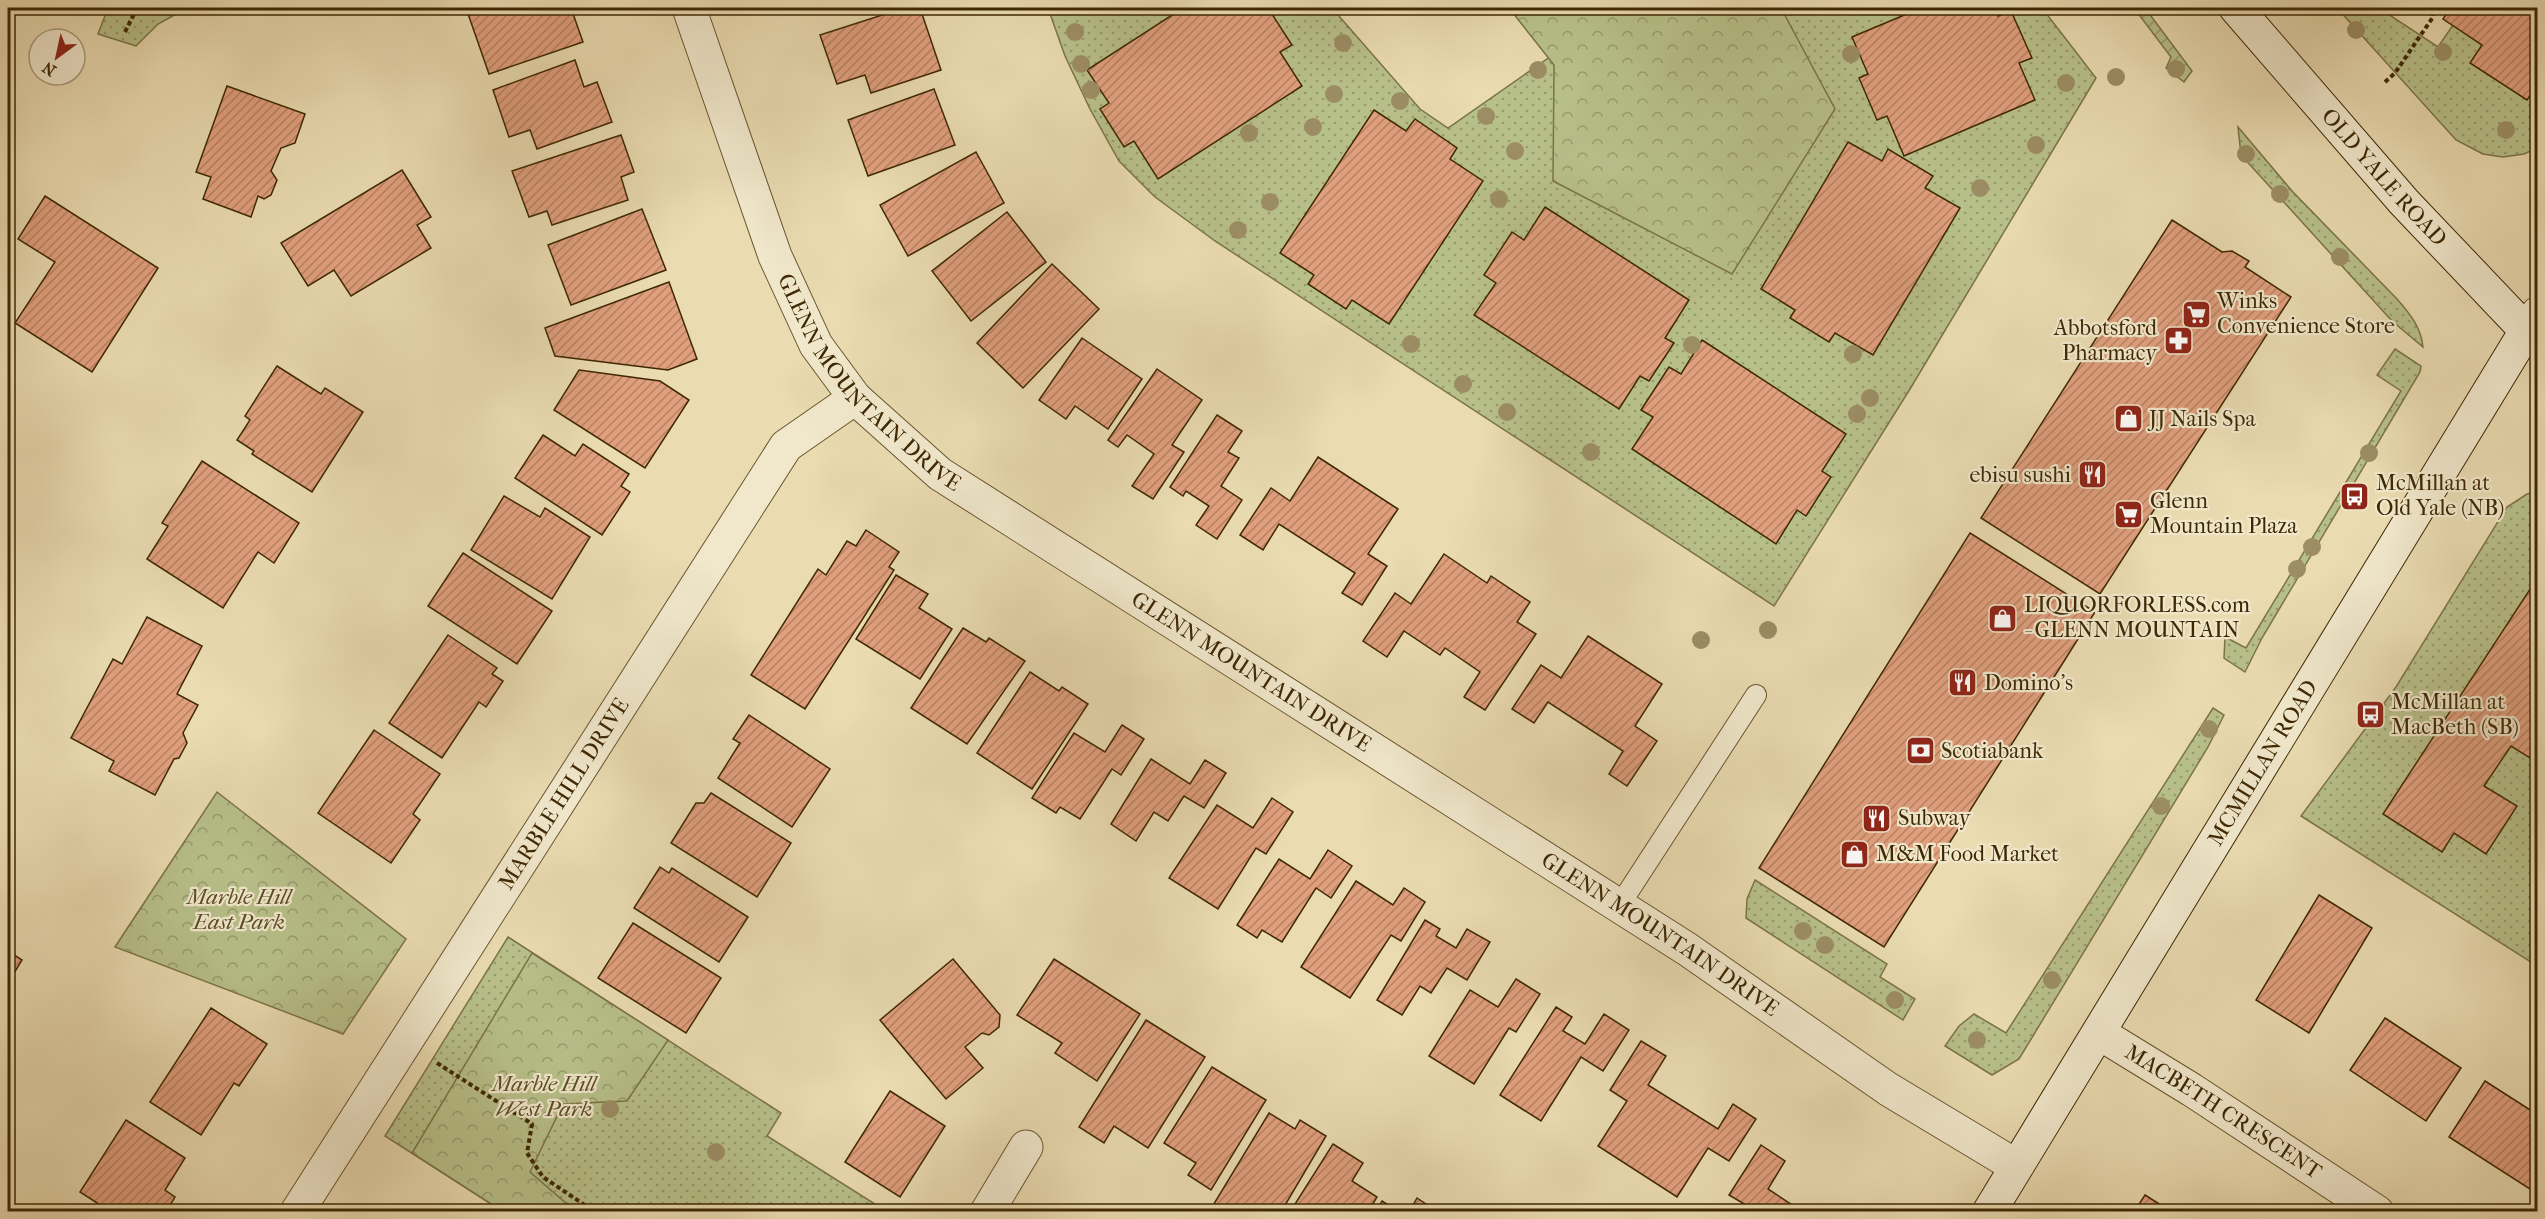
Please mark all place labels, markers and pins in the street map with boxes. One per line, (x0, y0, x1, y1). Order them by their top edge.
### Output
place label: Winks Convenience Store (2216, 288, 2395, 339)
supermarket icon: Winks Convenience Store (2180, 298, 2212, 330)
place label: Abbotsford Pharmacy (2053, 315, 2158, 366)
pharmacy icon: Abbotsford Pharmacy (2162, 325, 2194, 357)
shop icon: JJ Nails Spa (2112, 403, 2144, 435)
place label: JJ Nails Spa (2147, 406, 2256, 432)
restaurant icon: ebisu sushi (2076, 459, 2108, 491)
place label: ebisu sushi (1969, 462, 2071, 488)
place label: McMillan at Old Yale (NB) (2376, 470, 2504, 521)
bus stop icon: McMillan at Old Yale (NB) (2339, 480, 2371, 512)
place label: Glenn Mountain Plaza (2150, 488, 2298, 539)
supermarket icon: Glenn Mountain Plaza (2113, 498, 2145, 530)
place label: LIQUORFORLESS.com - GLENN MOUNTAIN (2024, 592, 2251, 643)
shop icon: LIQUORFORLESS.com - GLENN MOUNTAIN (1987, 602, 2019, 634)
restaurant icon: Domino's (1947, 667, 1979, 699)
place label: Domino's (1984, 670, 2073, 696)
place label: McMillan at MacBeth (SB) (2391, 689, 2519, 740)
bus stop icon: McMillan at MacBeth (SB) (2354, 699, 2386, 731)
bank icon: Scotiabank (1904, 735, 1936, 767)
place label: Scotiabank (1941, 738, 2044, 764)
restaurant icon: Subway (1861, 802, 1893, 834)
place label: Subway (1898, 805, 1972, 831)
shop icon: M&M Food Market (1839, 838, 1871, 870)
place label: M&M Food Market (1876, 841, 2059, 867)

